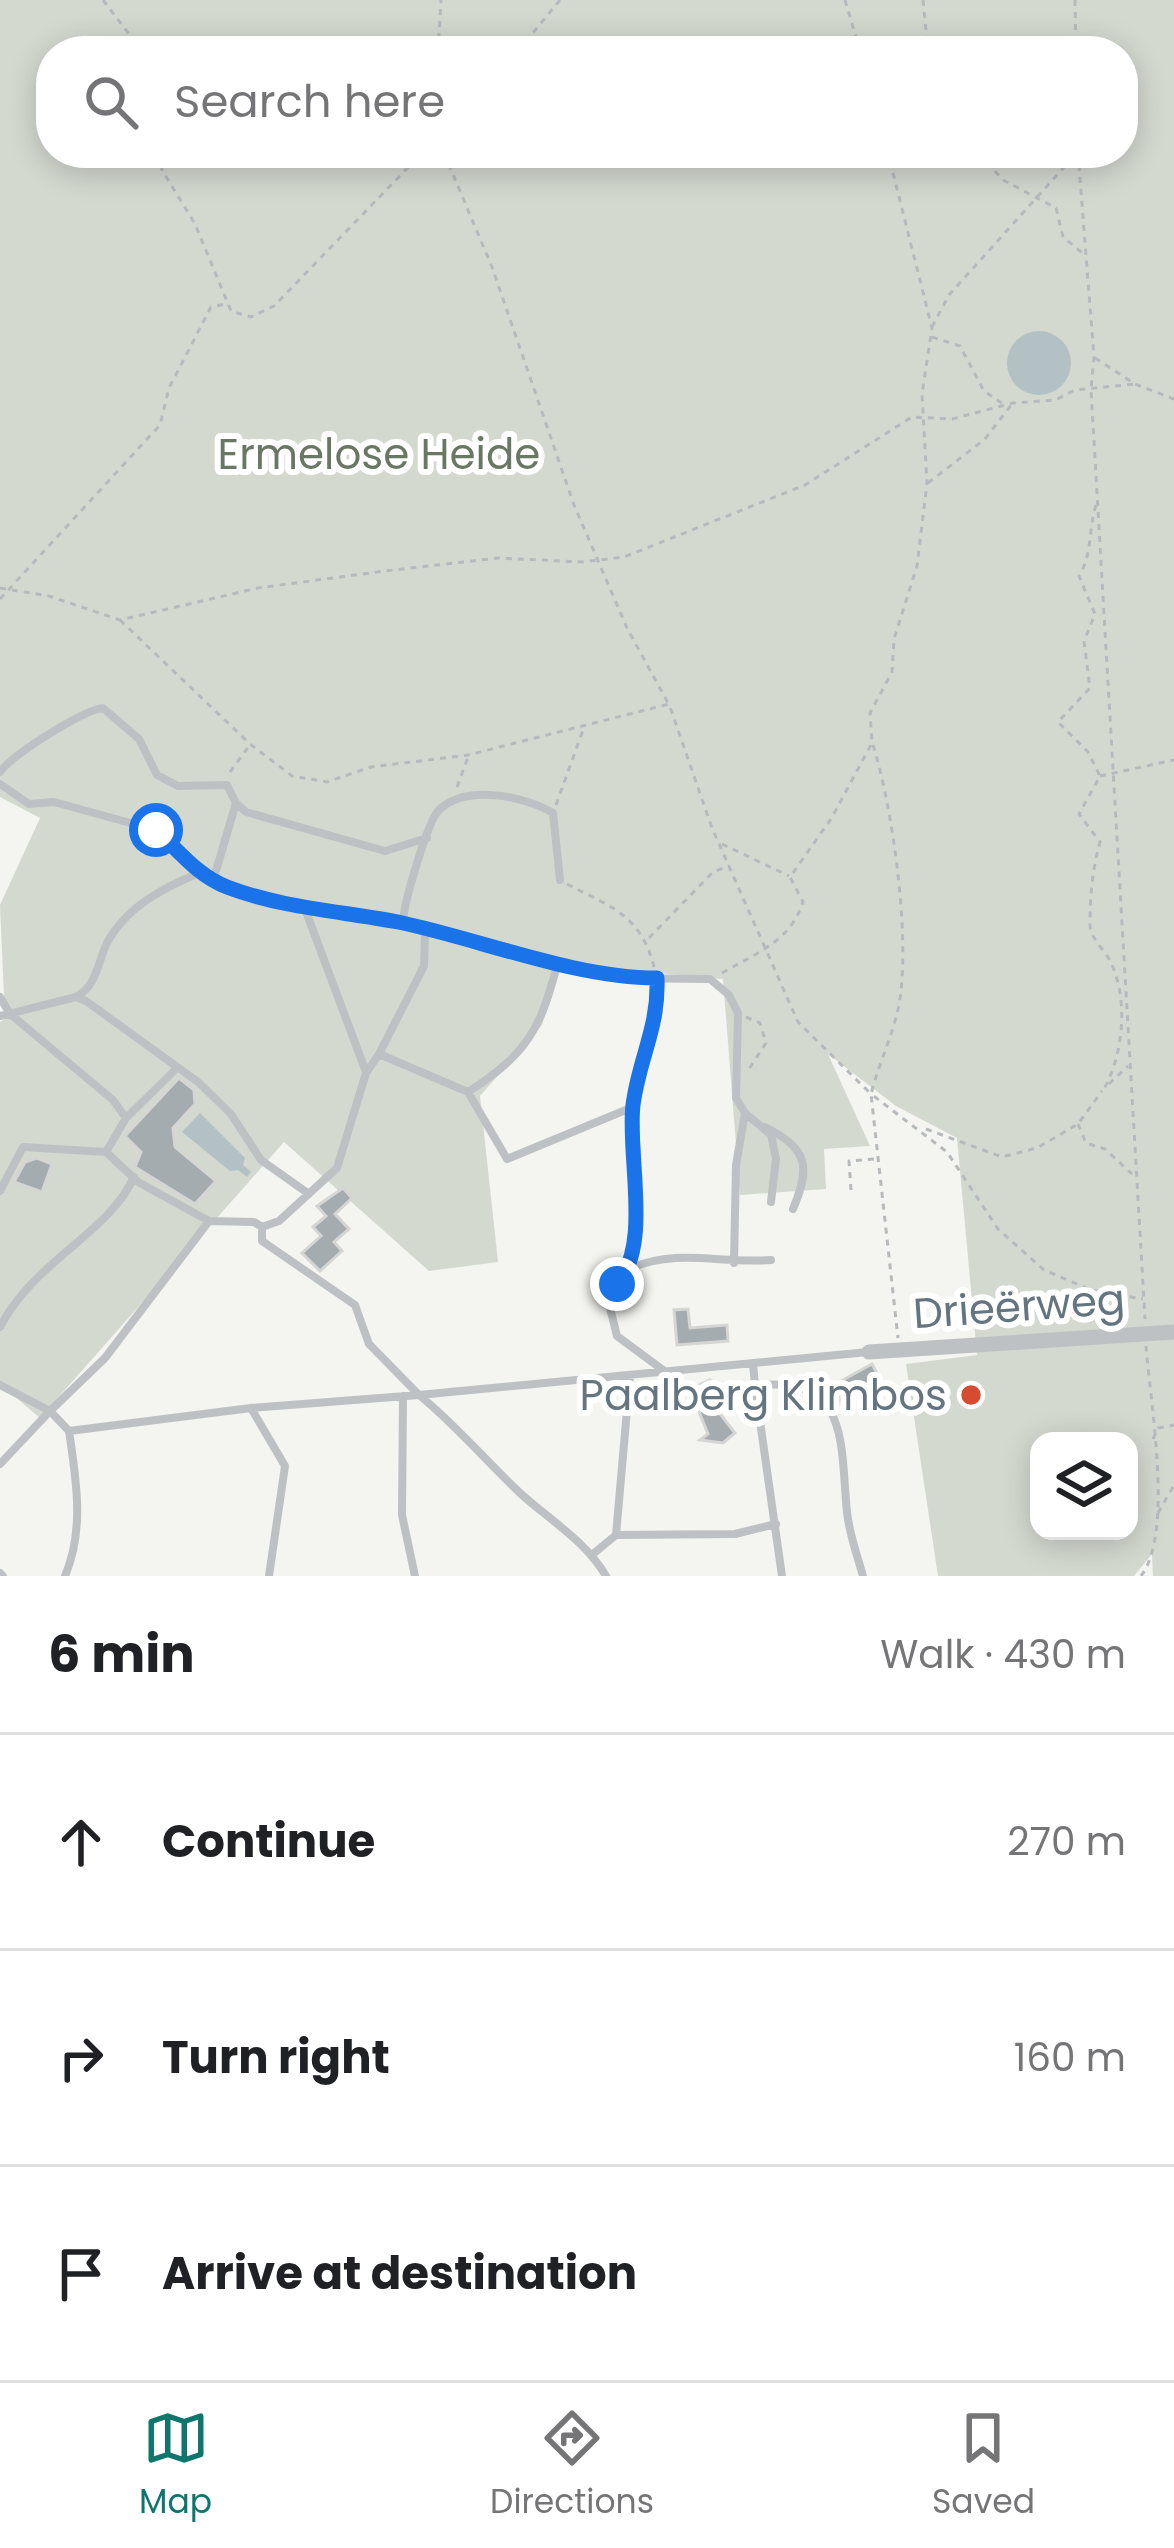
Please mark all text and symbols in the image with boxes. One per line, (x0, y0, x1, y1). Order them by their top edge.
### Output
search box (36, 36, 1138, 168)
icon: search (78, 69, 144, 135)
text: Search here (174, 70, 445, 133)
park label: Ermelose Heide (218, 425, 540, 484)
route start (129, 803, 183, 857)
route end (590, 1257, 644, 1311)
street label: Drieërweg (911, 1270, 1127, 1343)
place label: Paalberg Klimbos (580, 1366, 947, 1425)
marker: Paalberg Klimbos (958, 1382, 984, 1408)
map controls (1030, 1432, 1138, 1540)
button: layers (1030, 1432, 1138, 1540)
text: 6 min (48, 1618, 195, 1690)
text: Walk · 430 m (880, 1627, 1126, 1682)
icon: ahead (48, 1809, 114, 1875)
text: Continue (162, 1810, 375, 1873)
text: 270 m (1007, 1814, 1126, 1869)
icon: right (48, 2025, 114, 2091)
text: Turn right (162, 2026, 390, 2089)
text: 160 m (1014, 2030, 1126, 2085)
icon: arrive (48, 2241, 114, 2307)
text: Arrive at destination (162, 2242, 637, 2305)
tab: Map (139, 2405, 212, 2527)
tab: Directions (490, 2405, 654, 2527)
tab: Saved (932, 2405, 1035, 2527)

